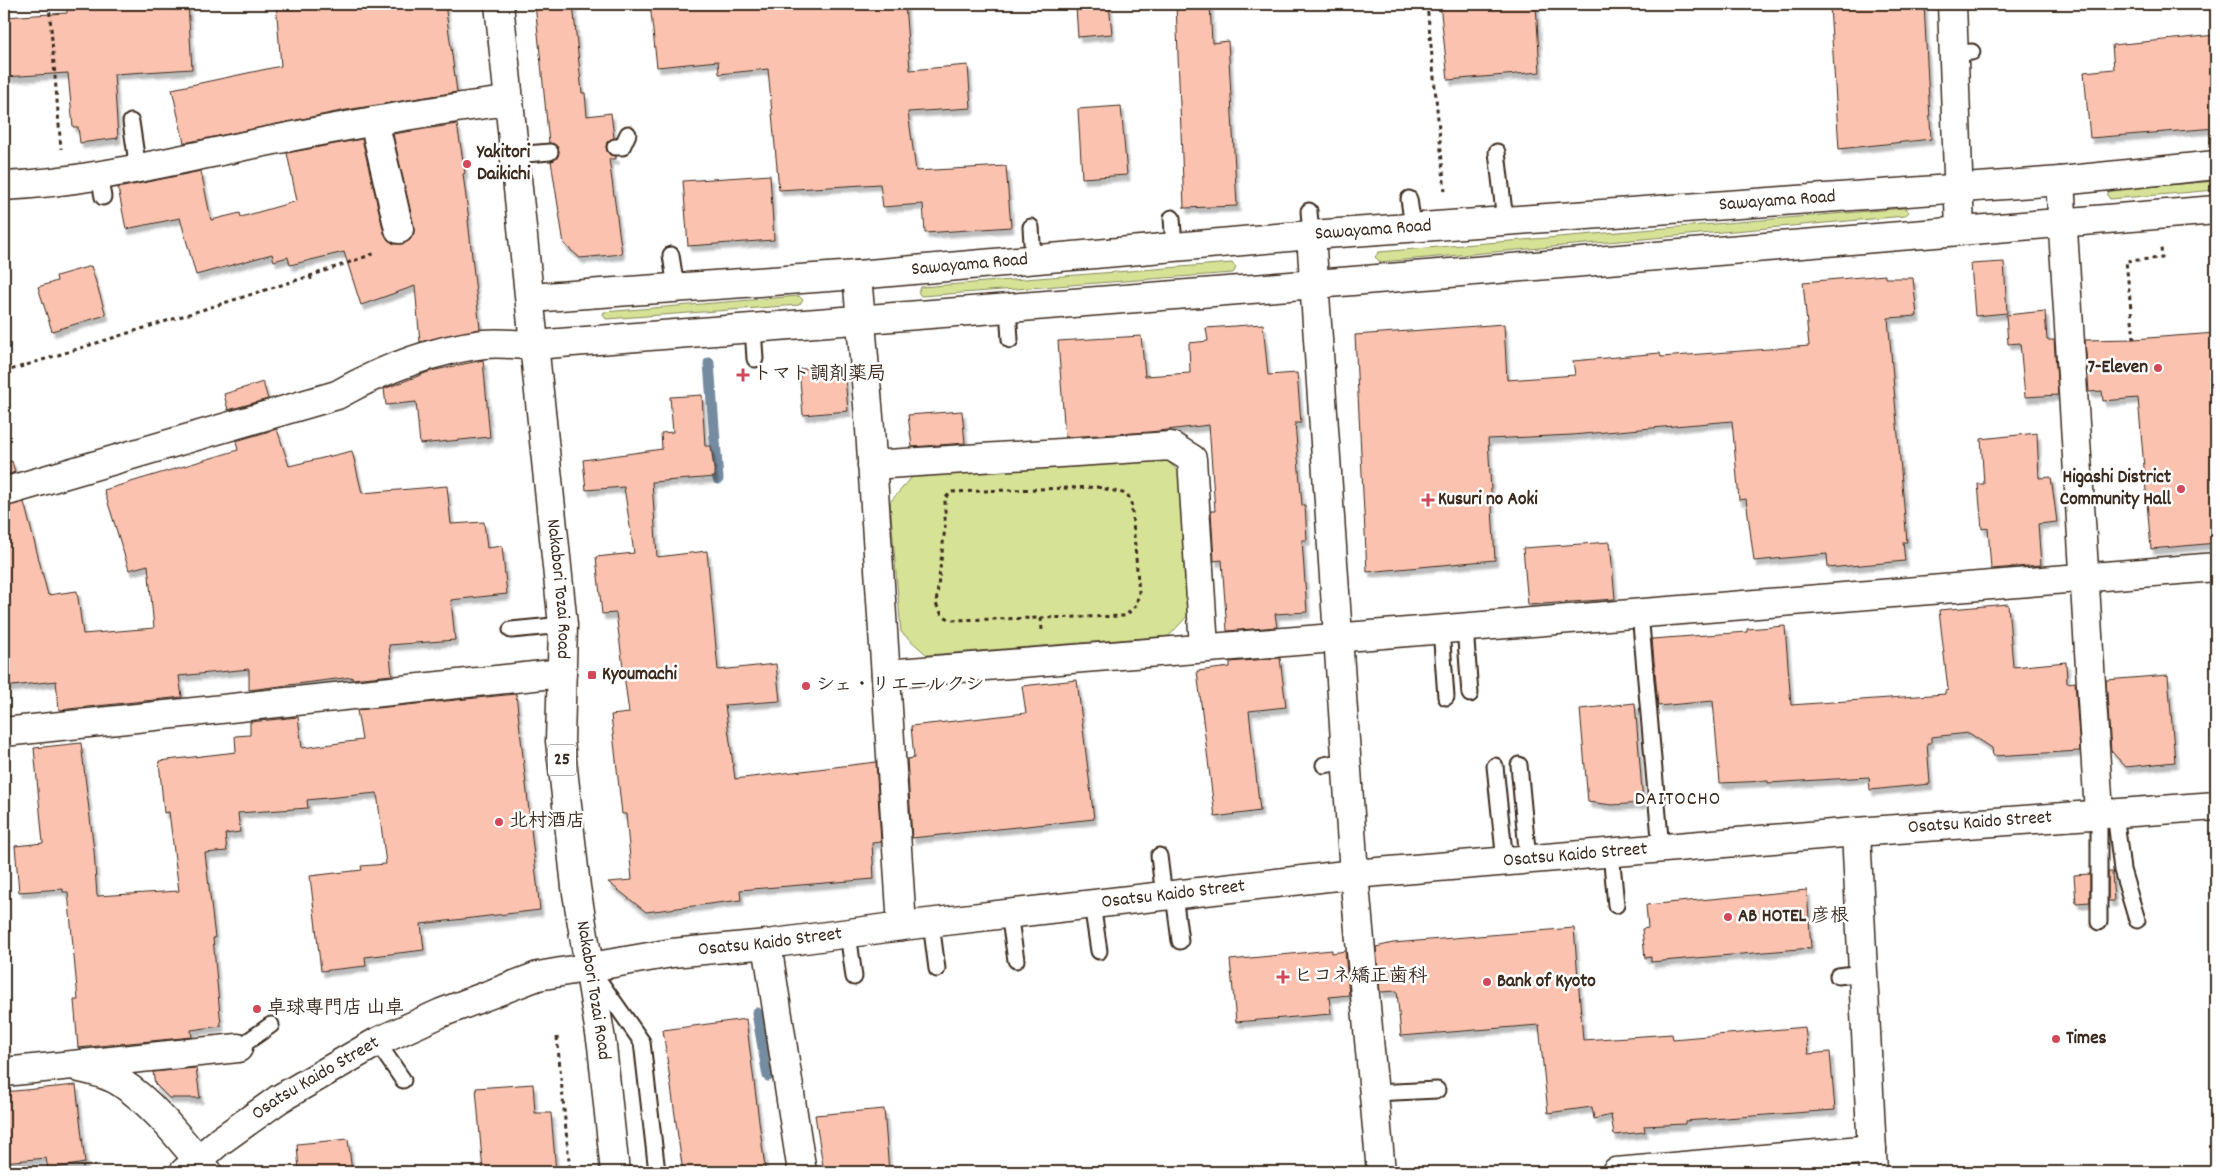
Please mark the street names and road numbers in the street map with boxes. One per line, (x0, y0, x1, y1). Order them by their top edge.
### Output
street label: Sawayama Road (1718, 184, 1837, 219)
street label: Sawayama Road (1314, 213, 1433, 248)
street label: Sawayama Road (910, 246, 1029, 284)
street label: Nakabori Tozai Road (539, 518, 577, 659)
road number: 25 (548, 744, 576, 776)
street label: Osatsu Kaido Street (1907, 804, 2053, 842)
street label: Osatsu Kaido Street (1502, 836, 1648, 875)
street label: Osatsu Kaido Street (1100, 873, 1247, 916)
street label: Nakabori Tozai Road (568, 919, 617, 1061)
street label: Osatsu Kaido Street (697, 921, 844, 964)
street label: Osatsu Kaido Street (247, 1030, 385, 1128)

